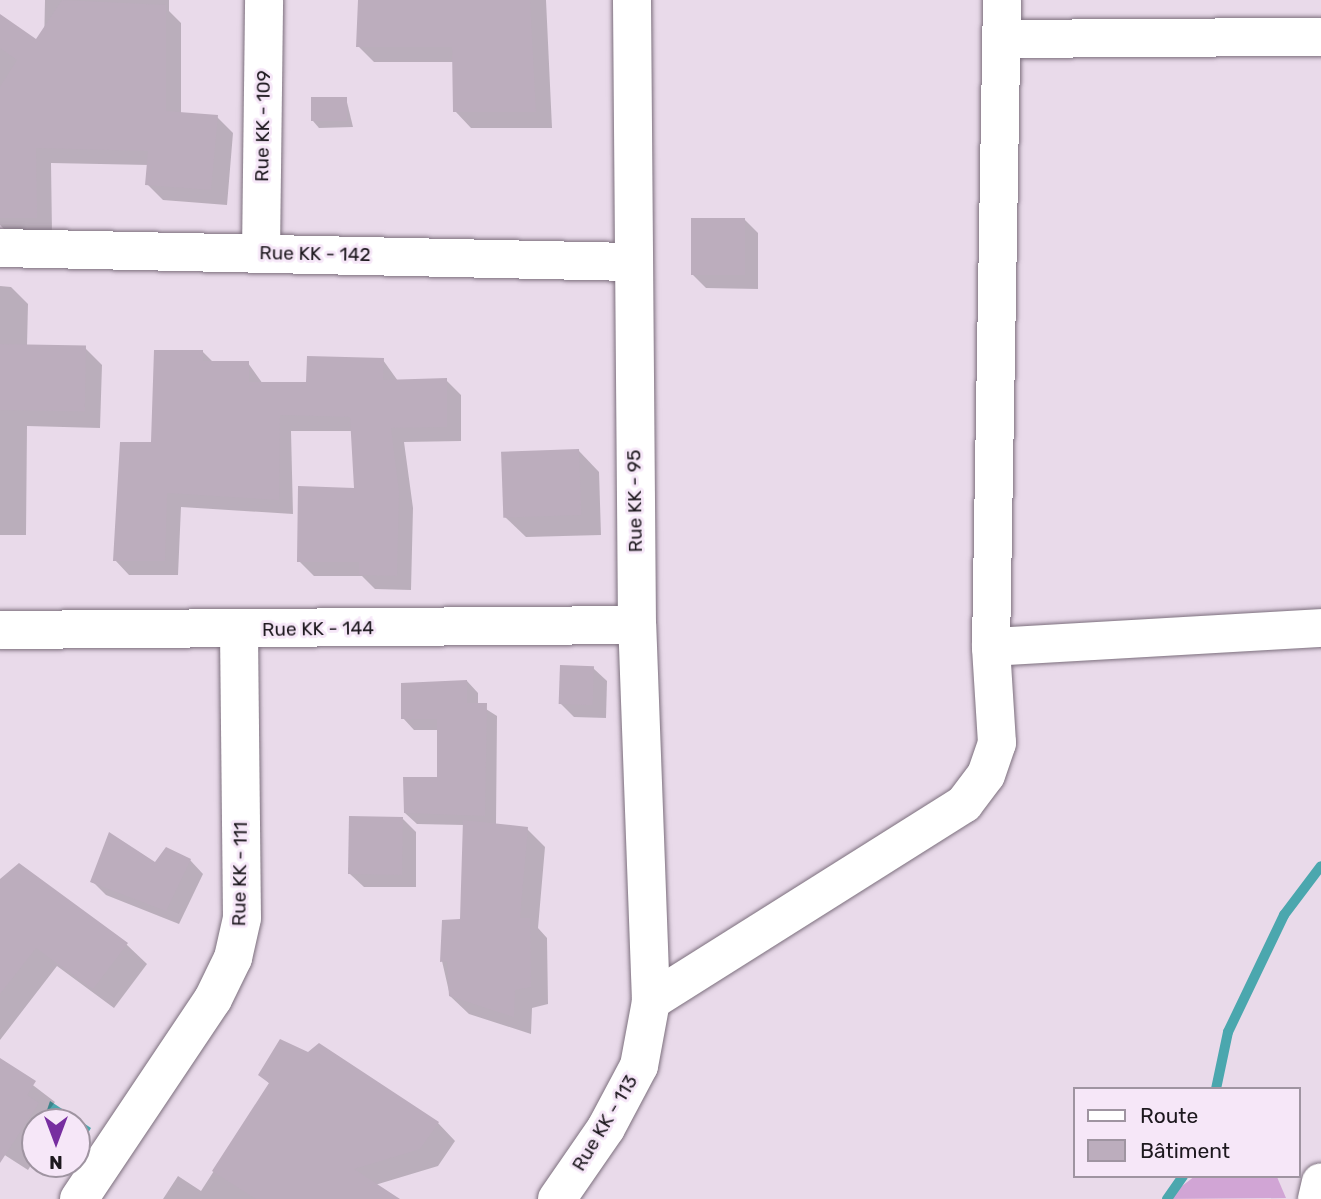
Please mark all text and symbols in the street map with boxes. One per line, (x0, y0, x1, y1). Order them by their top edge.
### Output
street label: Rue KK - 109 (251, 70, 275, 182)
street label: Rue KK - 142 (259, 242, 371, 266)
street label: Rue KK - 95 (623, 449, 647, 553)
street label: Rue KK - 144 (262, 617, 374, 641)
street label: Rue KK - 111 (228, 821, 252, 927)
street label: Rue KK - 113 (567, 1071, 643, 1175)
legend (1072, 1087, 1300, 1178)
text: Route (1140, 1103, 1198, 1128)
north arrow (21, 1108, 91, 1178)
text: Bâtiment (1140, 1138, 1230, 1163)
text: N (49, 1151, 63, 1174)

